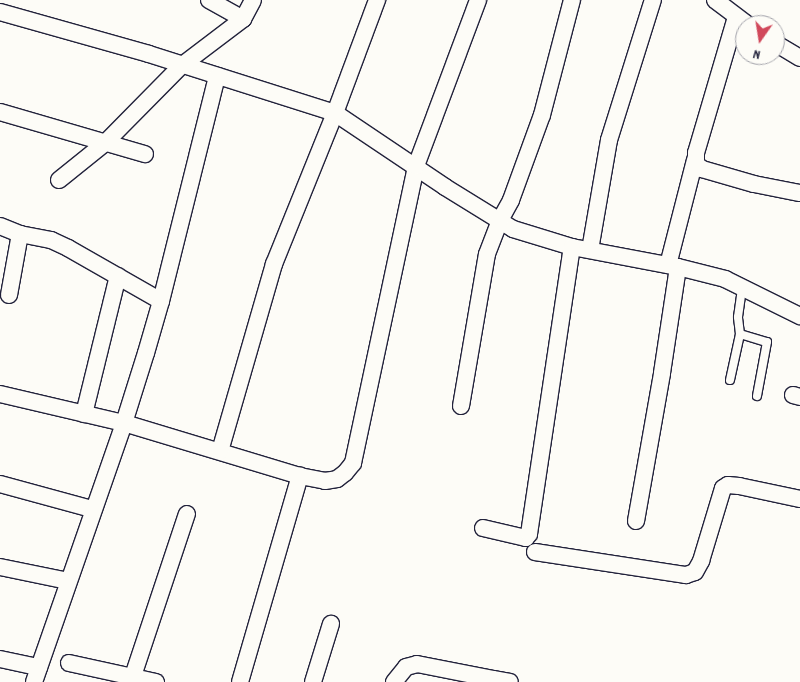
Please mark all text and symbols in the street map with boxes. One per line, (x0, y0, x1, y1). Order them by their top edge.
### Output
north arrow (735, 15, 785, 65)
text: N (751, 43, 762, 64)

